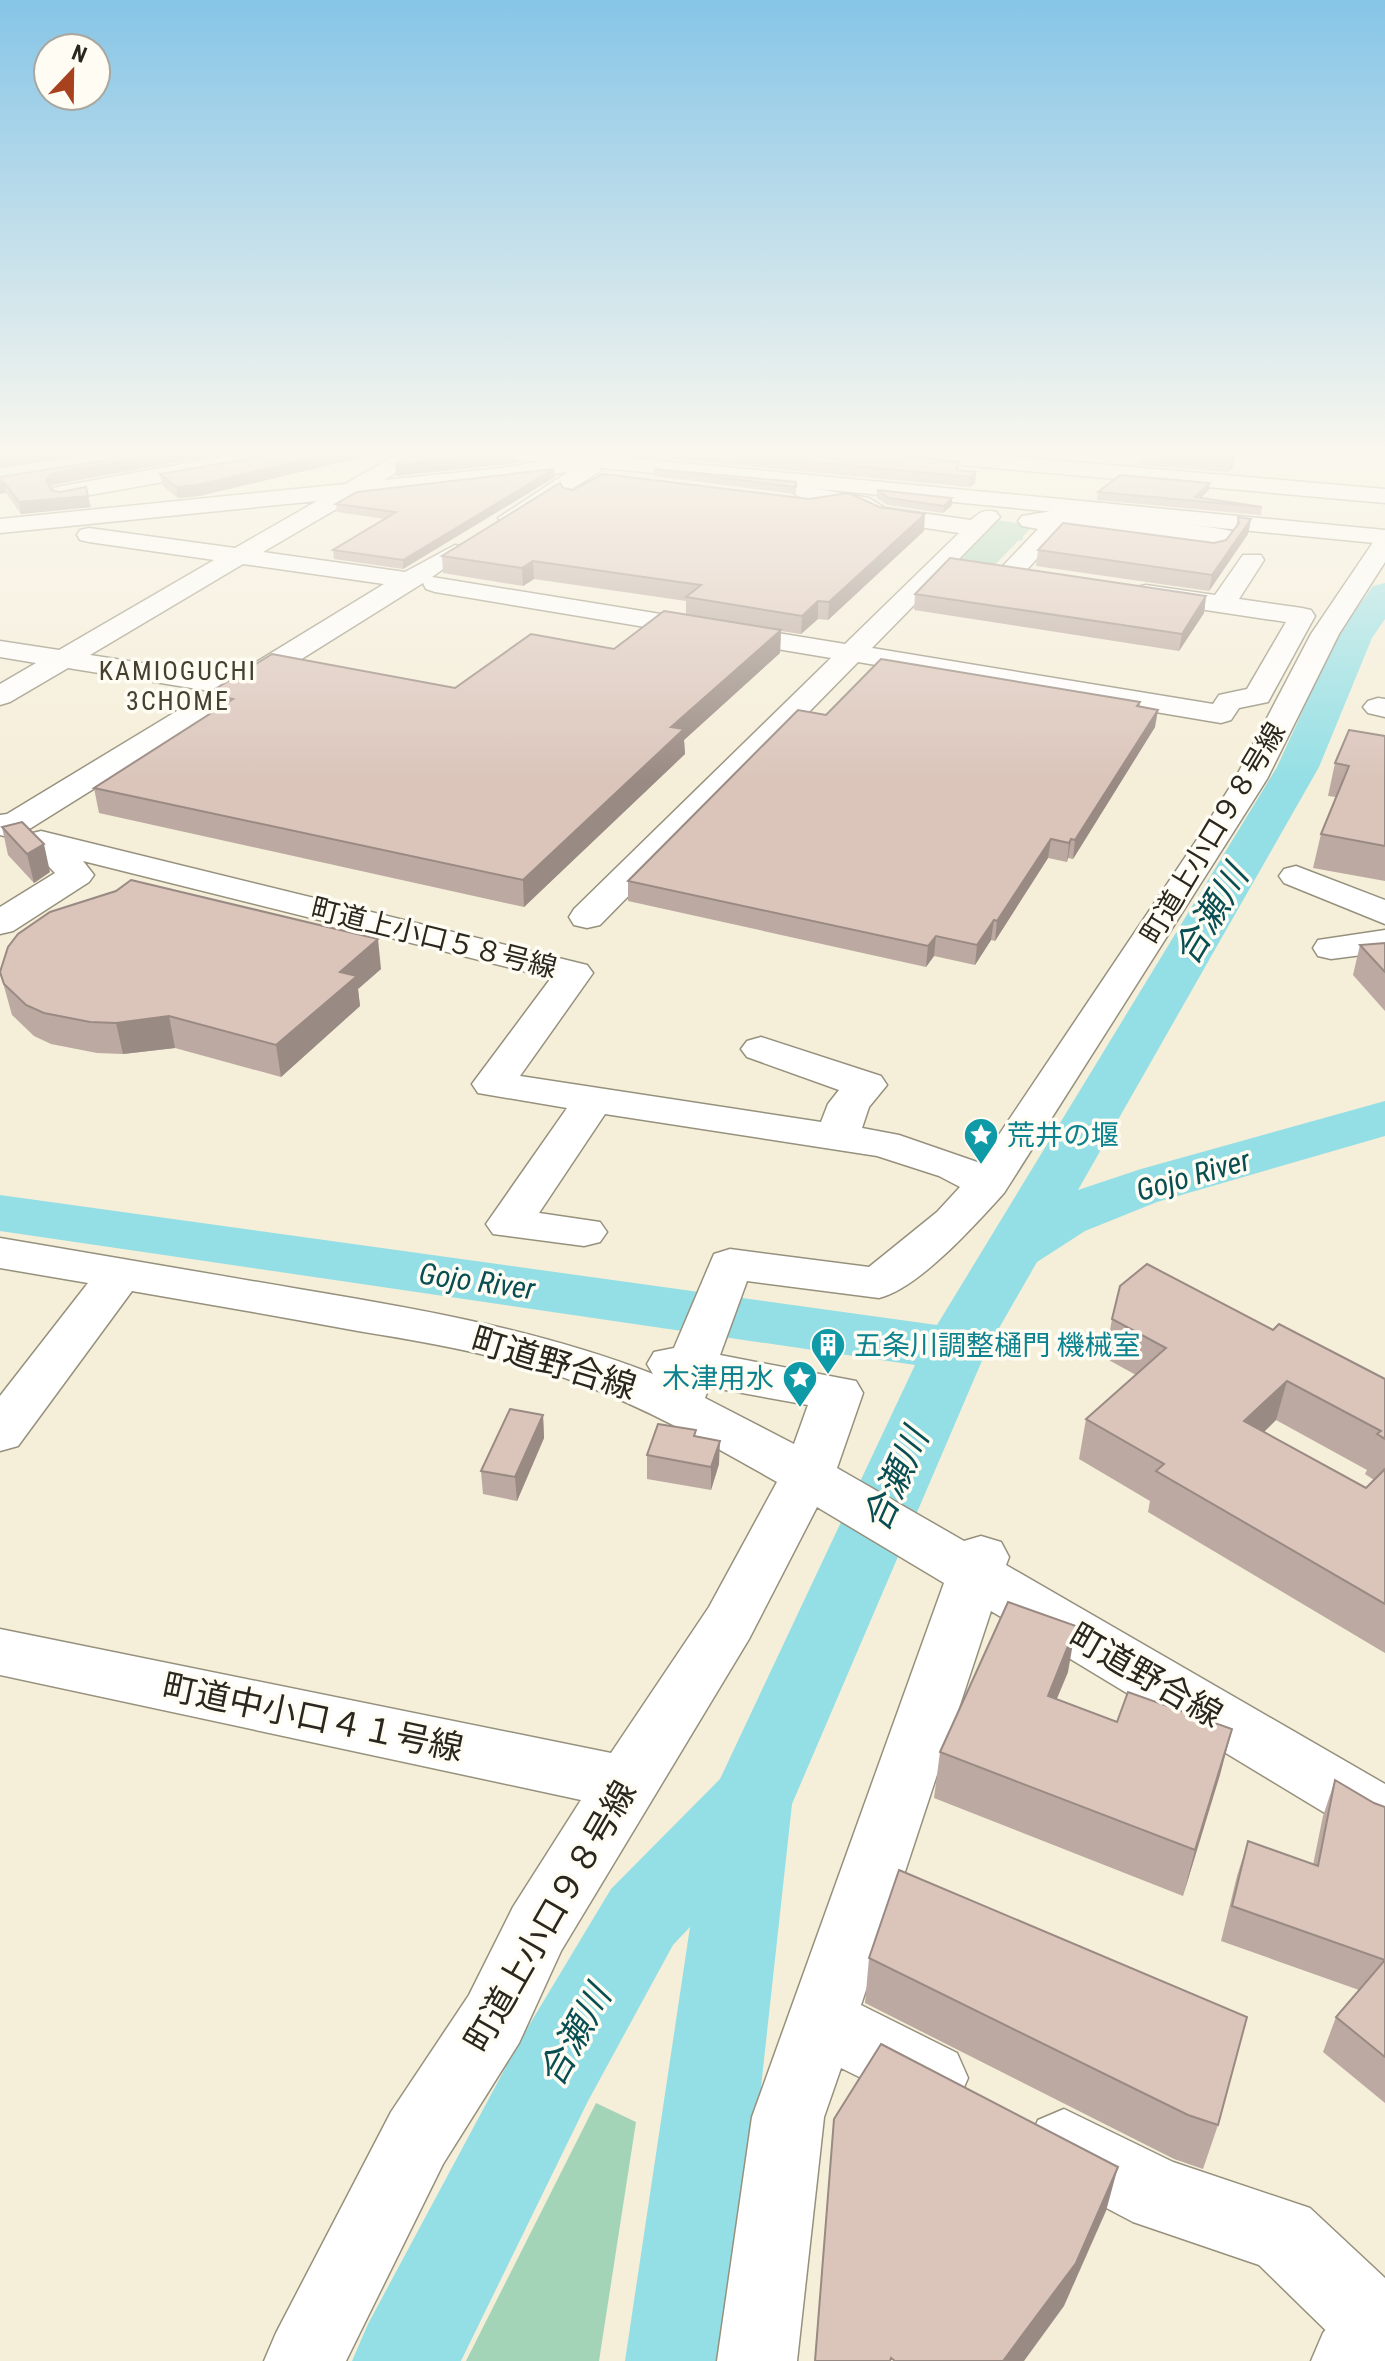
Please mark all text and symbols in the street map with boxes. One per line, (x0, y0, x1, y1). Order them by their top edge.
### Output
north arrow (32, 32, 112, 112)
text: N (68, 40, 90, 68)
district label: KAMIOGUCHI 3CHOME (99, 656, 257, 716)
street label: 町道上小口９８号線 (1134, 716, 1292, 950)
water label: 合瀬川 (1165, 854, 1259, 972)
street label: 町道上小口５８号線 (308, 892, 560, 984)
place icon: 荒井の堰 (962, 1116, 1000, 1166)
place label: 荒井の堰 (1007, 1119, 1119, 1152)
water label: Gojo River (1132, 1142, 1255, 1208)
water label: Gojo River (417, 1256, 538, 1307)
street label: 町道野合線 (467, 1319, 641, 1407)
building icon: 五条川調整樋門 機械室 (809, 1326, 847, 1376)
place label: 五条川調整樋門 機械室 (854, 1329, 1140, 1362)
place icon: 木津用水 (781, 1359, 819, 1409)
place label: 木津用水 (662, 1362, 774, 1395)
water label: 合瀬川 (855, 1418, 939, 1538)
street label: 町道野合線 (1062, 1615, 1230, 1735)
street label: 町道中小口４１号線 (159, 1666, 467, 1768)
street label: 町道上小口９８号線 (456, 1773, 644, 2059)
water label: 合瀬川 (530, 1975, 621, 2093)

